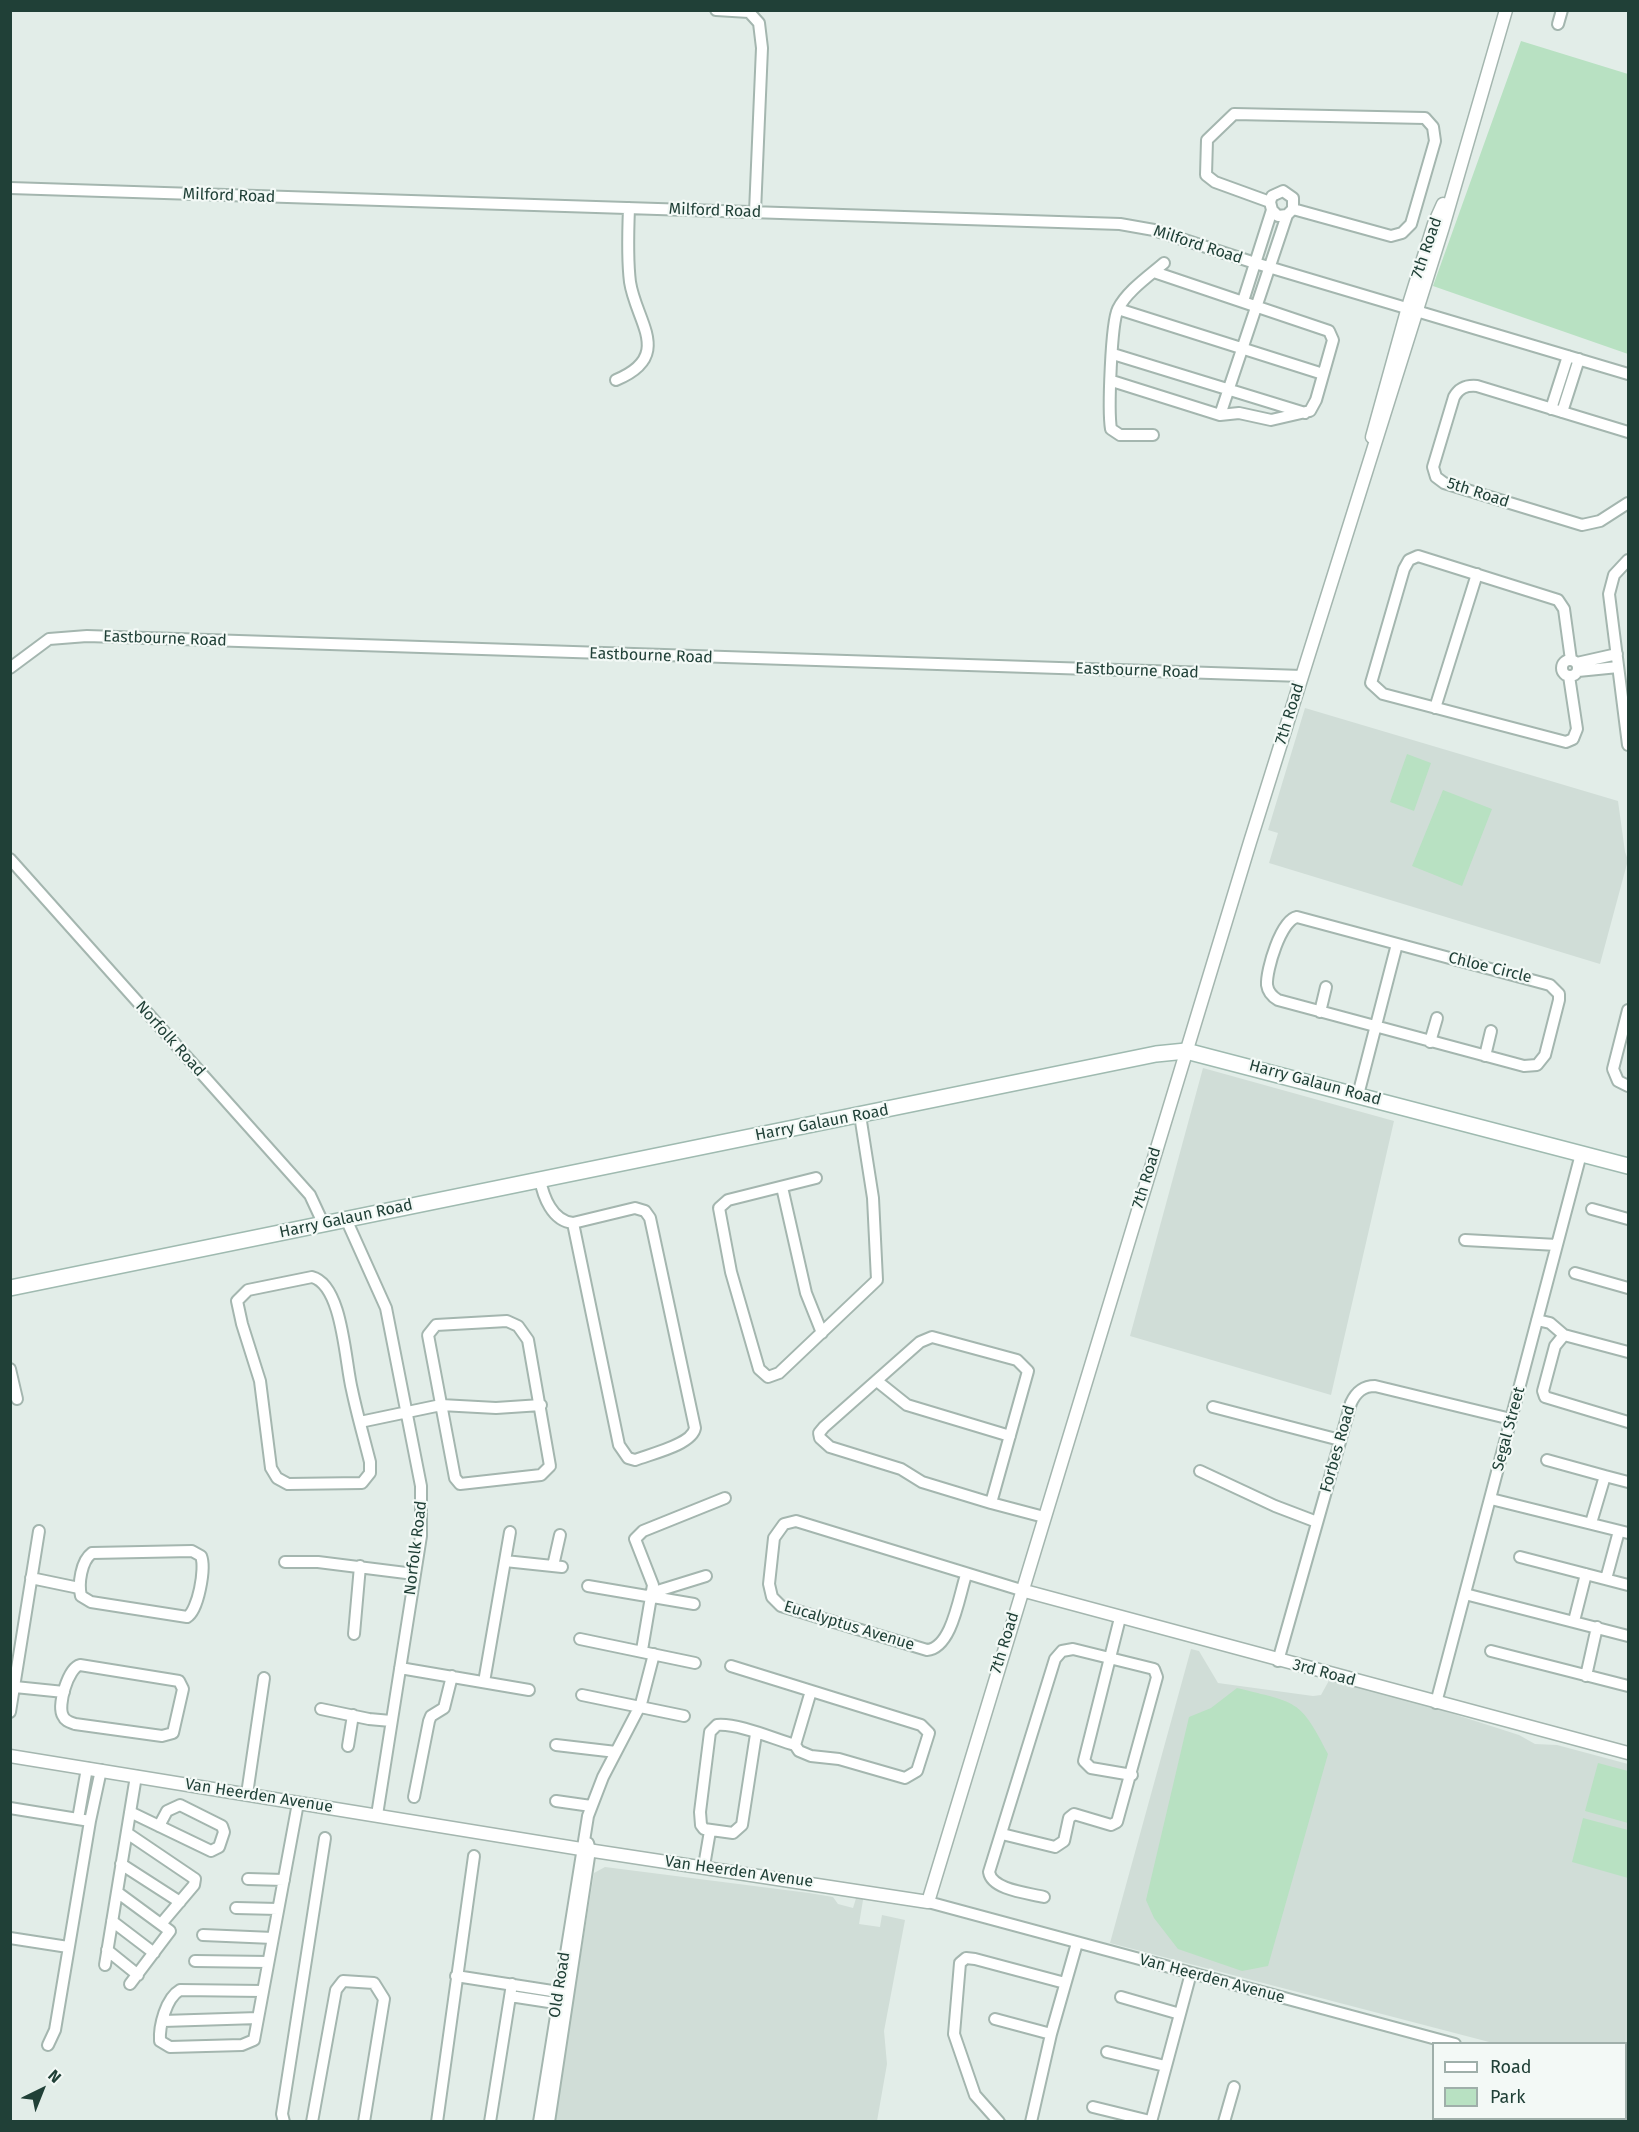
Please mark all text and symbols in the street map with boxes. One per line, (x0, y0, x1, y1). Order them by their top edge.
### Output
street label: Milford Road (182, 185, 276, 207)
street label: Milford Road (668, 200, 762, 222)
street label: 7th Road (1408, 215, 1446, 281)
street label: Milford Road (1151, 222, 1245, 268)
street label: 5th Road (1445, 474, 1511, 512)
street label: Eastbourne Road (103, 627, 227, 651)
street label: Eastbourne Road (589, 644, 713, 668)
street label: Eastbourne Road (1075, 659, 1199, 683)
street label: 7th Road (1272, 681, 1308, 747)
street label: Chloe Circle (1446, 948, 1534, 988)
street label: Norfolk Road (131, 997, 209, 1081)
street label: Harry Galaun Road (1247, 1056, 1383, 1110)
street label: Harry Galaun Road (754, 1101, 890, 1145)
street label: 7th Road (1129, 1145, 1165, 1211)
street label: Harry Galaun Road (278, 1195, 414, 1243)
street label: Segal Street (1489, 1385, 1529, 1473)
street label: Forbes Road (1316, 1403, 1360, 1495)
street label: Norfolk Road (401, 1500, 431, 1596)
street label: Eucalyptus Avenue (781, 1597, 917, 1655)
street label: 7th Road (987, 1610, 1023, 1676)
street label: 3rd Road (1290, 1655, 1358, 1691)
street label: Van Heerden Avenue (184, 1775, 334, 1817)
street label: Van Heerden Avenue (664, 1852, 814, 1892)
street label: Van Heerden Avenue (1137, 1950, 1287, 2008)
street label: Old Road (545, 1951, 575, 2019)
legend (1432, 2042, 1627, 2120)
text: Road (1490, 2056, 1532, 2078)
north arrow (12, 2060, 72, 2120)
text: N (44, 2066, 65, 2087)
text: Park (1490, 2086, 1525, 2108)

